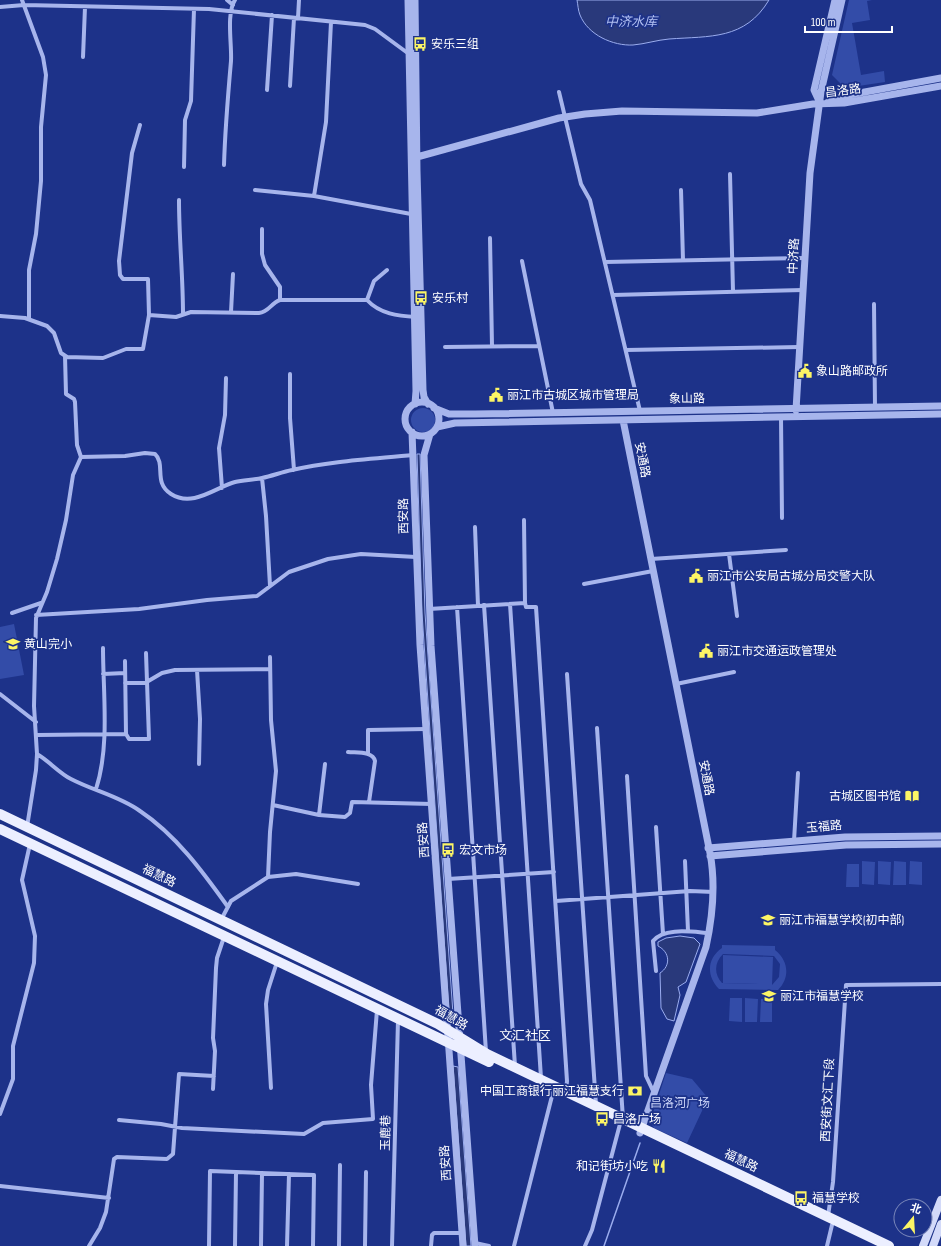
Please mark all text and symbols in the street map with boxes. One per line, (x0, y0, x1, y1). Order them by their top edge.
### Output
scale bar (805, 8, 892, 34)
water label: 中济水库 (605, 14, 659, 30)
text: 100 m (811, 15, 836, 30)
bus stop icon: 安乐三组 (412, 36, 428, 52)
place label: 安乐三组 (431, 37, 479, 52)
street label: 昌洛路 (824, 81, 862, 101)
street label: 中济路 (786, 238, 802, 274)
bus stop icon: 安乐村 (413, 290, 429, 306)
place label: 安乐村 (432, 291, 469, 306)
public building icon: 象山路邮政所 (797, 363, 813, 379)
place label: 象山路邮政所 (816, 364, 888, 379)
public building icon: 丽江市古城区城市管理局 (488, 387, 504, 403)
place label: 丽江市古城区城市管理局 (507, 388, 639, 403)
street label: 象山路 (669, 391, 705, 407)
street label: 安通路 (631, 441, 653, 479)
street label: 西安路 (396, 498, 412, 534)
public building icon: 丽江市公安局古城分局交警大队 (688, 568, 704, 584)
place label: 丽江市公安局古城分局交警大队 (707, 569, 875, 584)
school or university icon: 黄山完小 (5, 636, 21, 652)
place label: 黄山完小 (24, 637, 72, 652)
public building icon: 丽江市交通运政管理处 (698, 643, 714, 659)
place label: 丽江市交通运政管理处 (717, 644, 837, 659)
street label: 安通路 (695, 759, 717, 797)
library icon: 古城区图书馆 (904, 788, 920, 804)
place label: 古城区图书馆 (829, 789, 901, 804)
street label: 玉福路 (805, 818, 843, 836)
street label: 西安路 (415, 822, 433, 858)
bus stop icon: 宏文市场 (440, 842, 456, 858)
place label: 宏文市场 (459, 843, 507, 858)
street label: 福慧路 (140, 861, 178, 891)
school or university icon: 丽江市福慧学校(初中部) (760, 912, 776, 928)
place label: 丽江市福慧学校(初中部) (779, 913, 904, 928)
school or university icon: 丽江市福慧学校 (761, 988, 777, 1004)
place label: 丽江市福慧学校 (780, 989, 864, 1004)
street label: 福慧路 (432, 1003, 470, 1033)
district label: 文汇社区 (499, 1028, 551, 1044)
street label: 西安街文汇下段 (818, 1058, 838, 1142)
bank icon: 中国工商银行丽江福慧支行 (627, 1083, 643, 1099)
place label: 中国工商银行丽江福慧支行 (480, 1084, 624, 1099)
park label: 昌洛河广场 (650, 1096, 710, 1111)
bus stop icon: 昌洛广场 (594, 1111, 610, 1127)
place label: 昌洛广场 (613, 1112, 661, 1127)
street label: 玉鹿巷 (378, 1115, 394, 1151)
street label: 西安路 (437, 1145, 455, 1181)
street label: 福慧路 (722, 1146, 760, 1176)
restaurant icon: 和记街坊小吃 (651, 1158, 667, 1174)
place label: 和记街坊小吃 (576, 1159, 648, 1174)
bus stop icon: 福慧学校 (793, 1190, 809, 1206)
place label: 福慧学校 (812, 1191, 860, 1206)
north arrow (893, 1198, 933, 1238)
text: 北 (909, 1201, 923, 1217)

